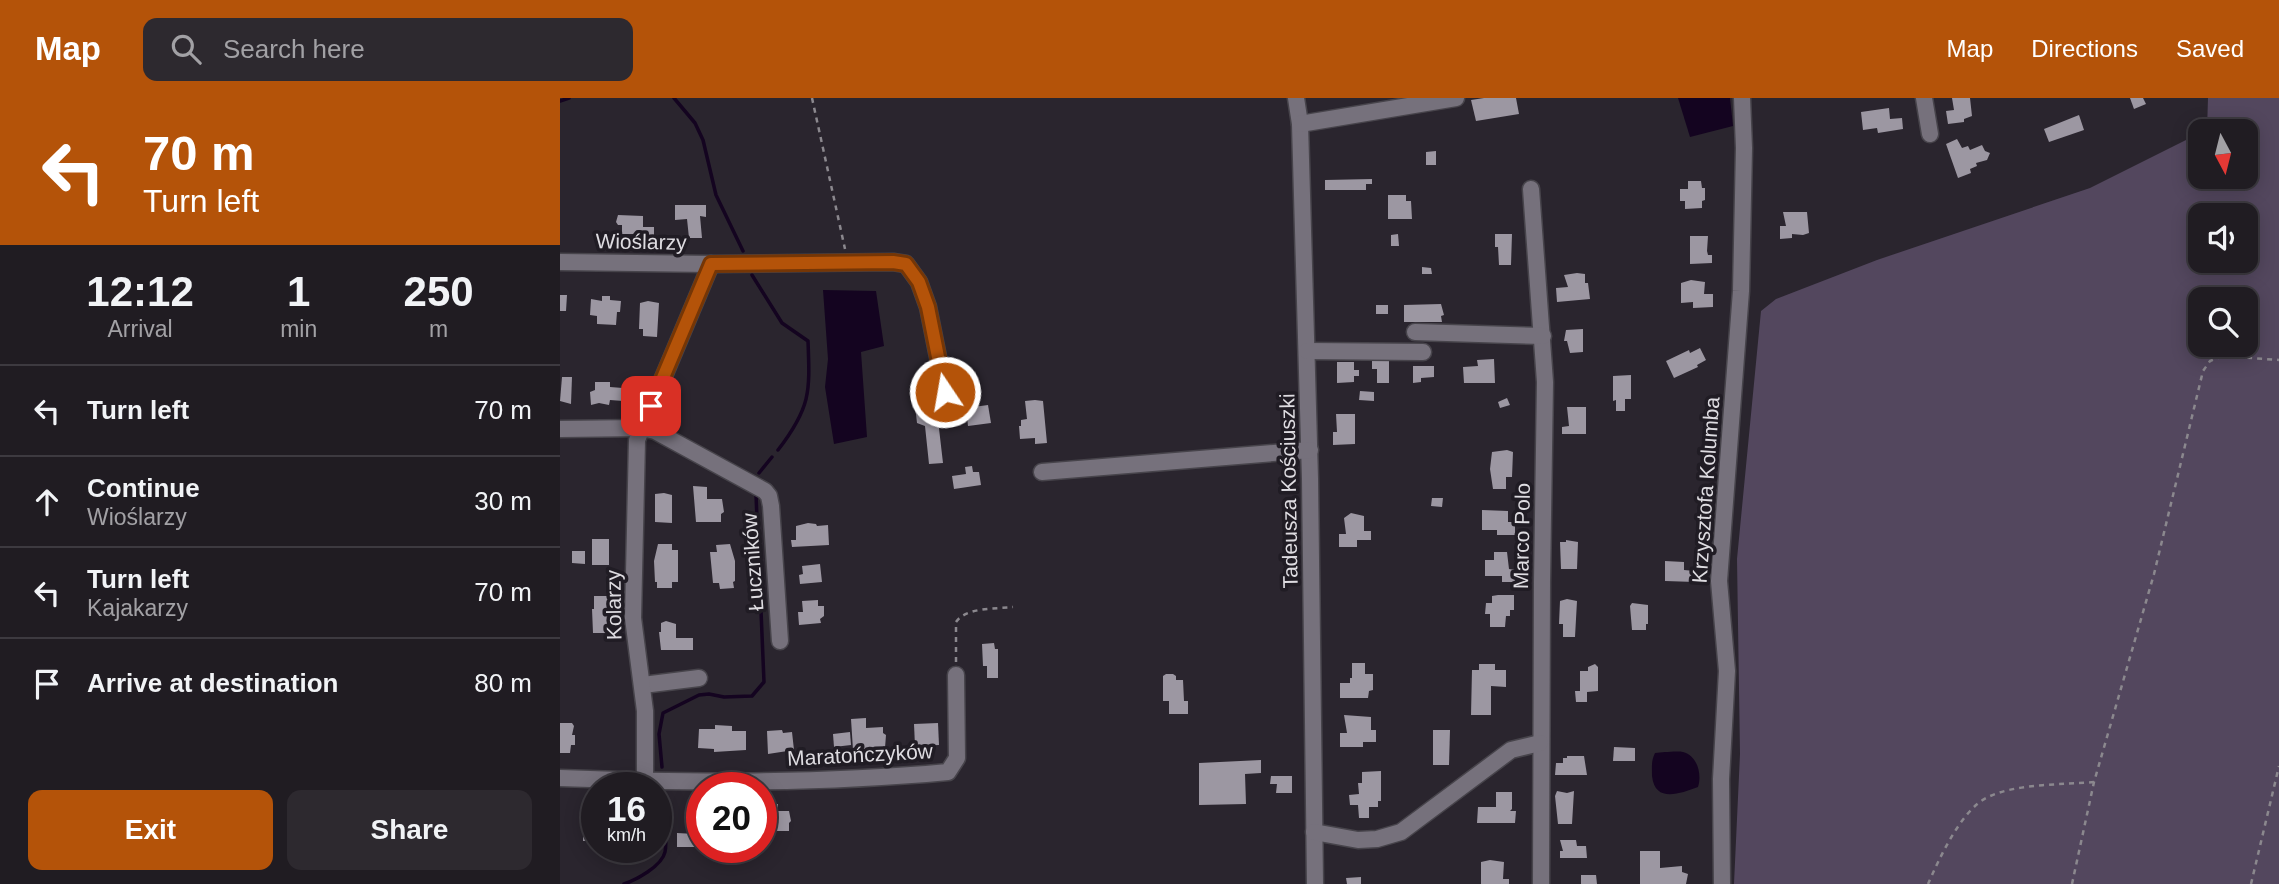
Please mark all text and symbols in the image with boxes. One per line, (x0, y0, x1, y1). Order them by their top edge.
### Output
search box (143, 18, 633, 81)
text: Map (35, 30, 101, 67)
icon: search (167, 30, 205, 68)
text: Search here (223, 34, 365, 64)
text: Map (1947, 35, 1993, 62)
text: Directions (2031, 35, 2138, 62)
text: Saved (2176, 35, 2244, 62)
north arrow (2188, 119, 2258, 189)
map controls (2188, 119, 2258, 357)
icon: left (28, 126, 119, 217)
text: 70 m (143, 126, 255, 180)
text: Turn left (143, 183, 259, 219)
button: sound (2188, 203, 2258, 273)
street label: Wioślarzy (595, 229, 687, 254)
text: 12:12 (86, 268, 194, 315)
text: 1 (287, 268, 310, 315)
text: 250 (404, 268, 474, 315)
button: search (2188, 287, 2258, 357)
text: Arrival (107, 316, 173, 342)
text: min (280, 316, 317, 342)
text: m (429, 316, 448, 342)
position arrow (908, 355, 982, 429)
pin (621, 376, 681, 436)
icon: arrive (632, 387, 670, 425)
icon: left (28, 392, 66, 430)
street label: Tadeusza Kościuszki (1275, 393, 1302, 589)
text: Turn left (87, 395, 189, 425)
text: 70 m (474, 395, 532, 425)
street label: Krzysztofa Kolumba (1688, 396, 1724, 584)
text: Continue (87, 473, 200, 503)
icon: ahead (28, 483, 66, 521)
street label: Marco Polo (1509, 483, 1534, 589)
text: 30 m (474, 486, 532, 516)
text: Wioślarzy (87, 504, 187, 530)
street label: Łuczników (738, 512, 767, 612)
text: Turn left (87, 564, 189, 594)
street label: Kolarzy (601, 569, 626, 640)
icon: left (28, 574, 66, 612)
text: 70 m (474, 577, 532, 607)
text: Kajakarzy (87, 595, 188, 621)
icon: arrive (28, 665, 66, 703)
text: Arrive at destination (87, 668, 338, 698)
text: 80 m (474, 668, 532, 698)
street label: Maratończyków (787, 739, 934, 770)
speed limit sign: 20 (686, 772, 777, 863)
text: 16 (607, 789, 646, 828)
button: Exit (28, 790, 273, 870)
button: Share (287, 790, 532, 870)
text: km/h (607, 825, 646, 845)

